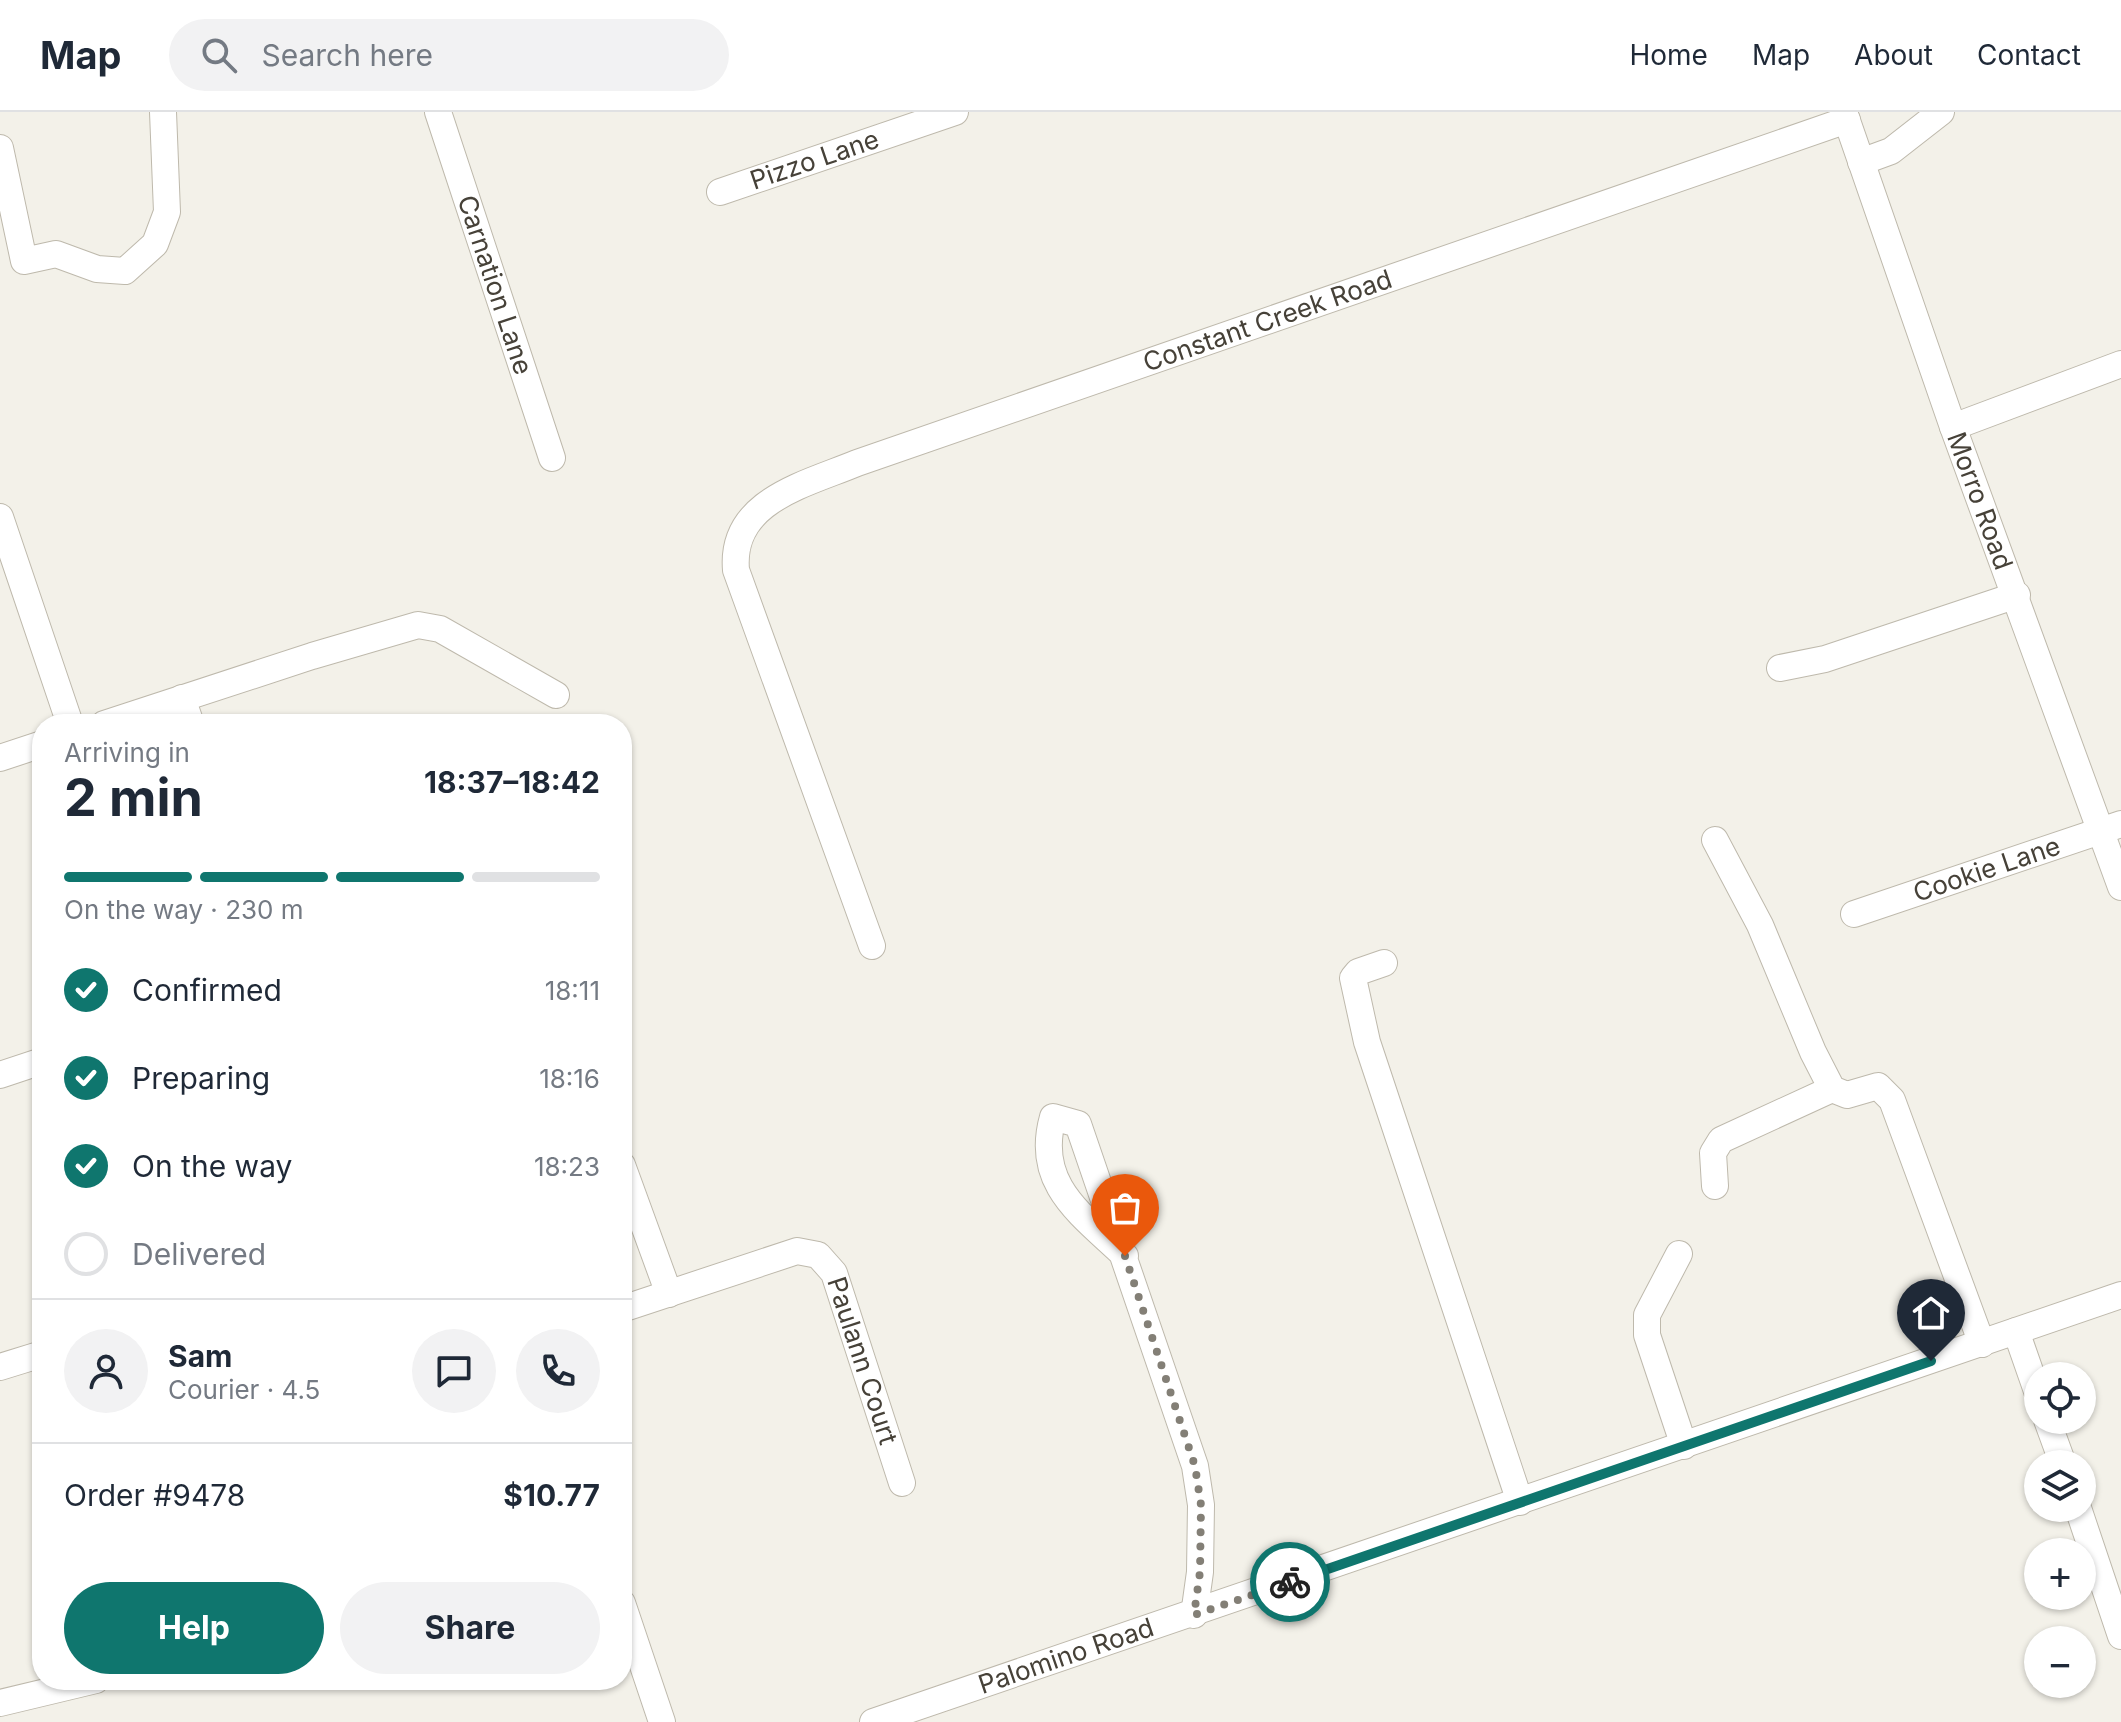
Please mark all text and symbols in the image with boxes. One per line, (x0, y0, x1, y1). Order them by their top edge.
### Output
search box (169, 19, 729, 91)
text: Map (40, 32, 121, 78)
icon: search (197, 33, 241, 77)
text: Search here (261, 37, 433, 73)
text: Home (1629, 38, 1708, 72)
text: Map (1752, 38, 1810, 72)
text: About (1854, 38, 1933, 72)
text: Contact (1977, 38, 2081, 72)
street label: Pizzo Lane (746, 123, 883, 196)
street label: Carnation Lane (451, 191, 539, 378)
street label: Constant Creek Road (1139, 263, 1396, 378)
street label: Morro Road (1941, 428, 2020, 574)
text: Arriving in (64, 737, 190, 768)
text: 18:37–18:42 (424, 764, 600, 800)
text: 2 min (64, 766, 203, 829)
street label: Cookie Lane (1909, 830, 2064, 908)
text: On the way · 230 m (64, 894, 304, 925)
icon: check (64, 968, 108, 1012)
text: Confirmed (132, 972, 282, 1008)
text: 18:11 (545, 975, 600, 1006)
icon: check (64, 1056, 108, 1100)
text: Preparing (132, 1060, 270, 1096)
text: 18:16 (539, 1063, 600, 1094)
icon: check (64, 1144, 108, 1188)
text: On the way (132, 1148, 292, 1184)
text: 18:23 (534, 1151, 600, 1182)
pin (1091, 1174, 1159, 1256)
icon: bag (1103, 1186, 1147, 1230)
text: Delivered (132, 1236, 266, 1272)
street label: Paulann Court (821, 1273, 904, 1448)
pin (1897, 1279, 1965, 1361)
icon: home (1909, 1291, 1953, 1335)
button: person (64, 1329, 148, 1413)
button: chat (412, 1329, 496, 1413)
button: phone (516, 1329, 600, 1413)
text: Sam (168, 1338, 232, 1374)
map controls (2024, 1362, 2096, 1698)
button: locate (2024, 1362, 2096, 1434)
text: Courier · 4.5 (168, 1374, 320, 1405)
button: layers (2024, 1450, 2096, 1522)
text: Order #9478 (64, 1477, 245, 1513)
text: $10.77 (503, 1477, 600, 1513)
button: + (2024, 1538, 2096, 1610)
courier (1250, 1542, 1330, 1622)
icon: bike (1268, 1560, 1312, 1604)
button: Help (64, 1582, 324, 1674)
button: Share (340, 1582, 600, 1674)
street label: Palomino Road (974, 1611, 1158, 1700)
button: − (2024, 1626, 2096, 1698)

